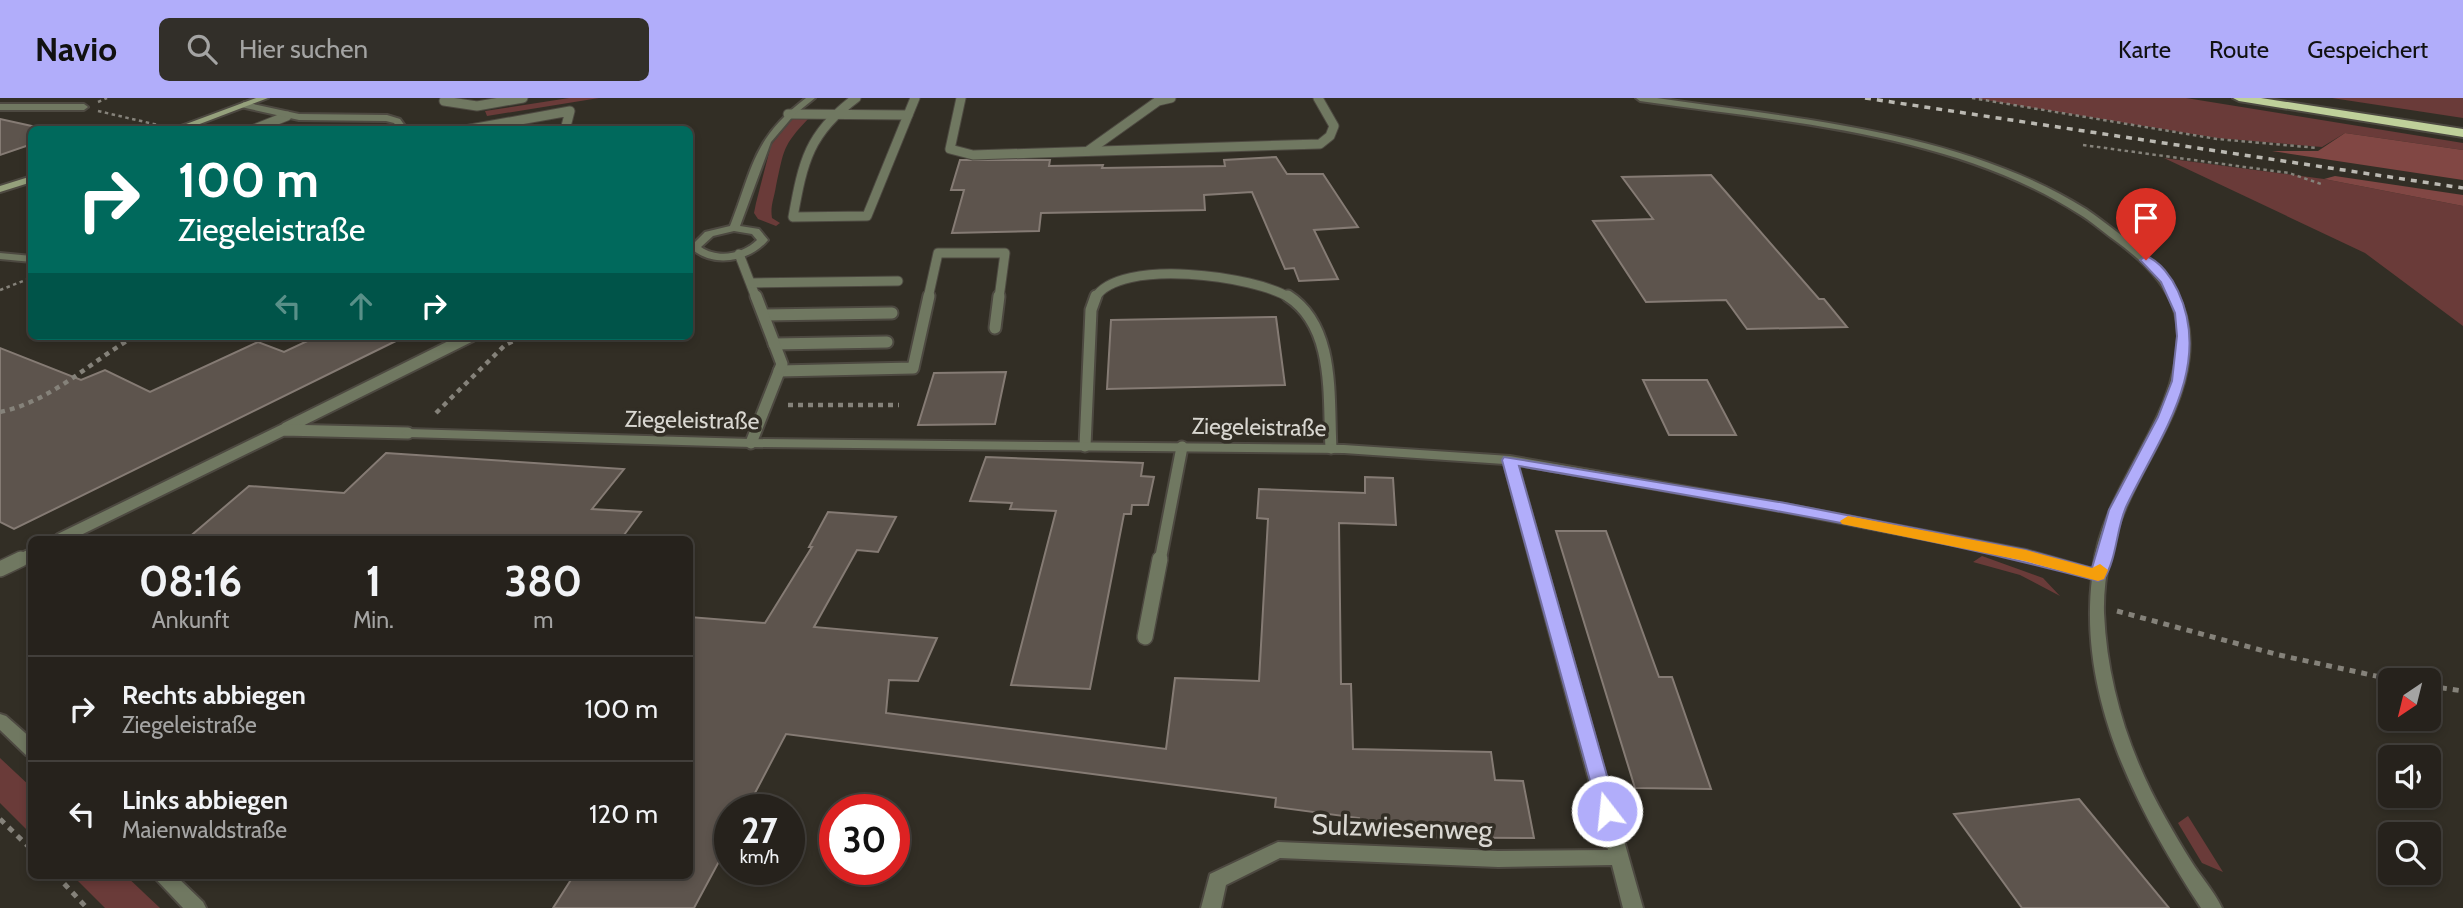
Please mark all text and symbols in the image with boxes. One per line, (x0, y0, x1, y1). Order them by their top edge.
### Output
search box (159, 18, 649, 81)
text: Navio (35, 29, 117, 69)
icon: search (183, 30, 221, 68)
text: Hier suchen (239, 33, 368, 65)
text: Karte (2118, 35, 2171, 64)
text: Route (2209, 35, 2269, 64)
text: Gespeichert (2307, 35, 2428, 64)
text: 100 m (178, 150, 319, 209)
icon: right (63, 154, 154, 245)
pin (2116, 188, 2176, 260)
icon: arrive (2127, 199, 2165, 237)
text: Ziegeleistraße (178, 210, 365, 249)
icon: left (269, 287, 307, 325)
icon: ahead (342, 287, 380, 325)
icon: right (415, 287, 453, 325)
street label: Ziegeleistraße (624, 405, 760, 435)
street label: Ziegeleistraße (1191, 412, 1327, 442)
text: 08:16 (139, 555, 242, 607)
text: 1 (366, 555, 381, 607)
text: 380 (505, 555, 582, 607)
text: Ankunft (152, 606, 229, 634)
text: Min. (353, 606, 394, 634)
text: m (533, 606, 554, 634)
north arrow (2378, 668, 2441, 732)
map controls (2378, 668, 2441, 885)
text: Rechts abbiegen (122, 679, 306, 711)
icon: right (63, 690, 101, 728)
text: 100 m (585, 693, 658, 725)
text: Ziegeleistraße (122, 711, 257, 739)
button: sound (2378, 745, 2441, 808)
position arrow (1570, 774, 1644, 848)
text: Links abbiegen (122, 784, 288, 816)
speed limit sign: 30 (819, 794, 910, 885)
icon: left (63, 795, 101, 833)
text: 120 m (589, 798, 658, 830)
street label: Sulzwiesenweg (1311, 807, 1494, 847)
text: 27 (741, 809, 778, 852)
text: Maienwaldstraße (122, 816, 287, 844)
button: search (2378, 822, 2441, 885)
text: km/h (740, 846, 779, 868)

